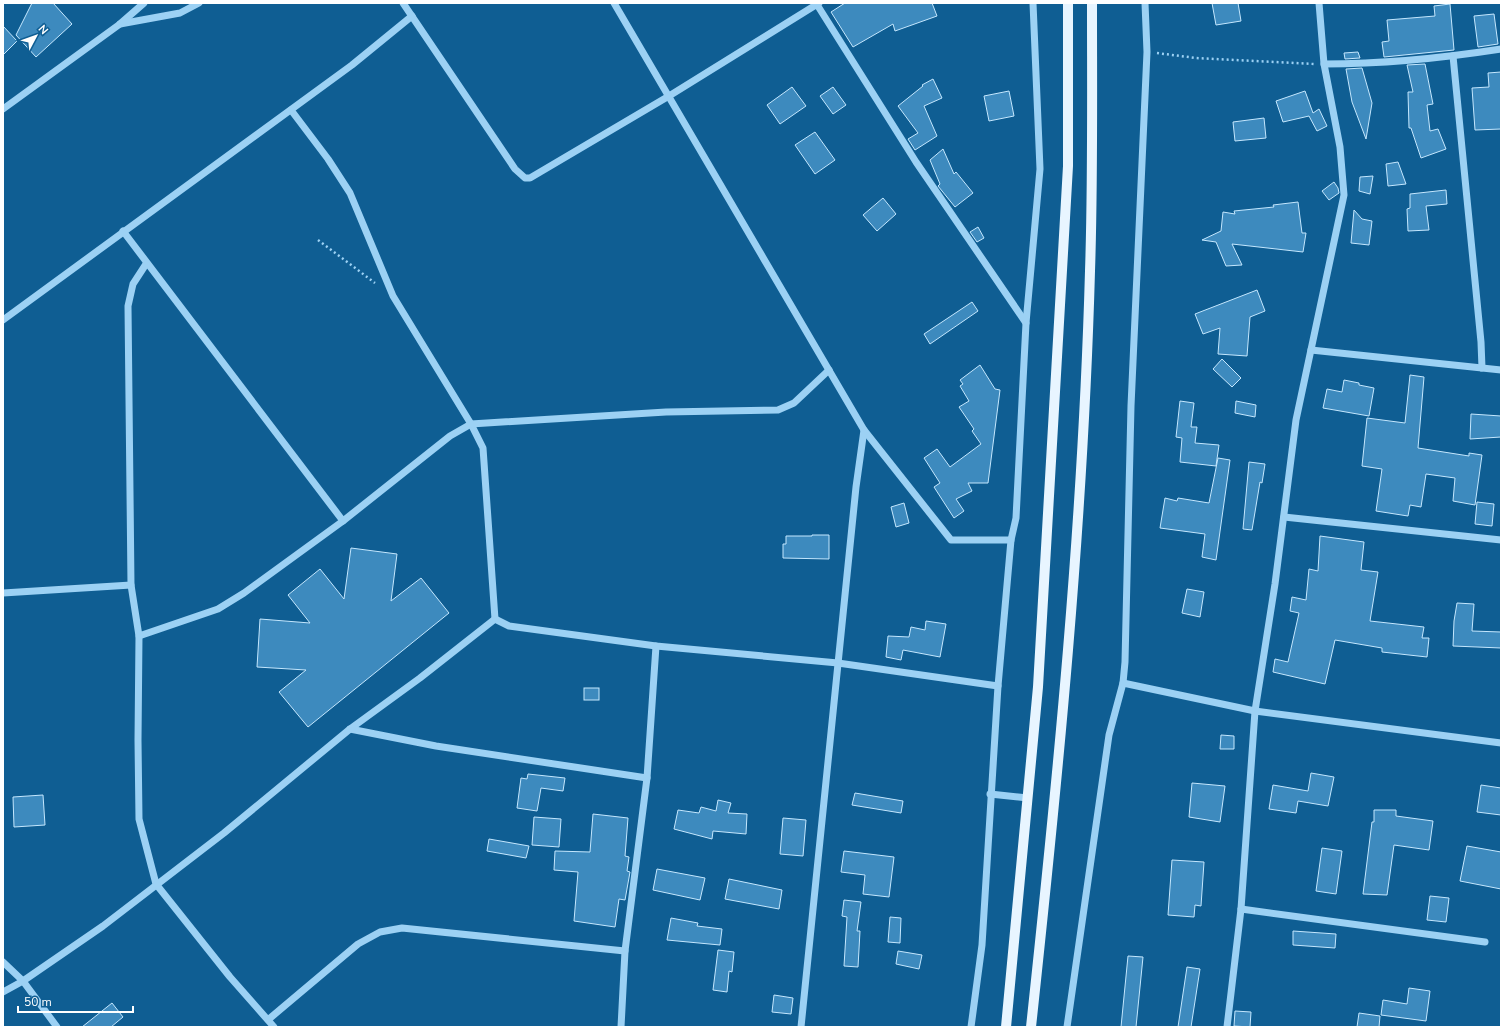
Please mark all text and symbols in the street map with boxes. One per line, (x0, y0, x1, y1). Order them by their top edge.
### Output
north arrow (16, 16, 56, 56)
text: N (35, 22, 52, 38)
scale bar (18, 988, 133, 1014)
text: 50 m (24, 994, 52, 1010)

